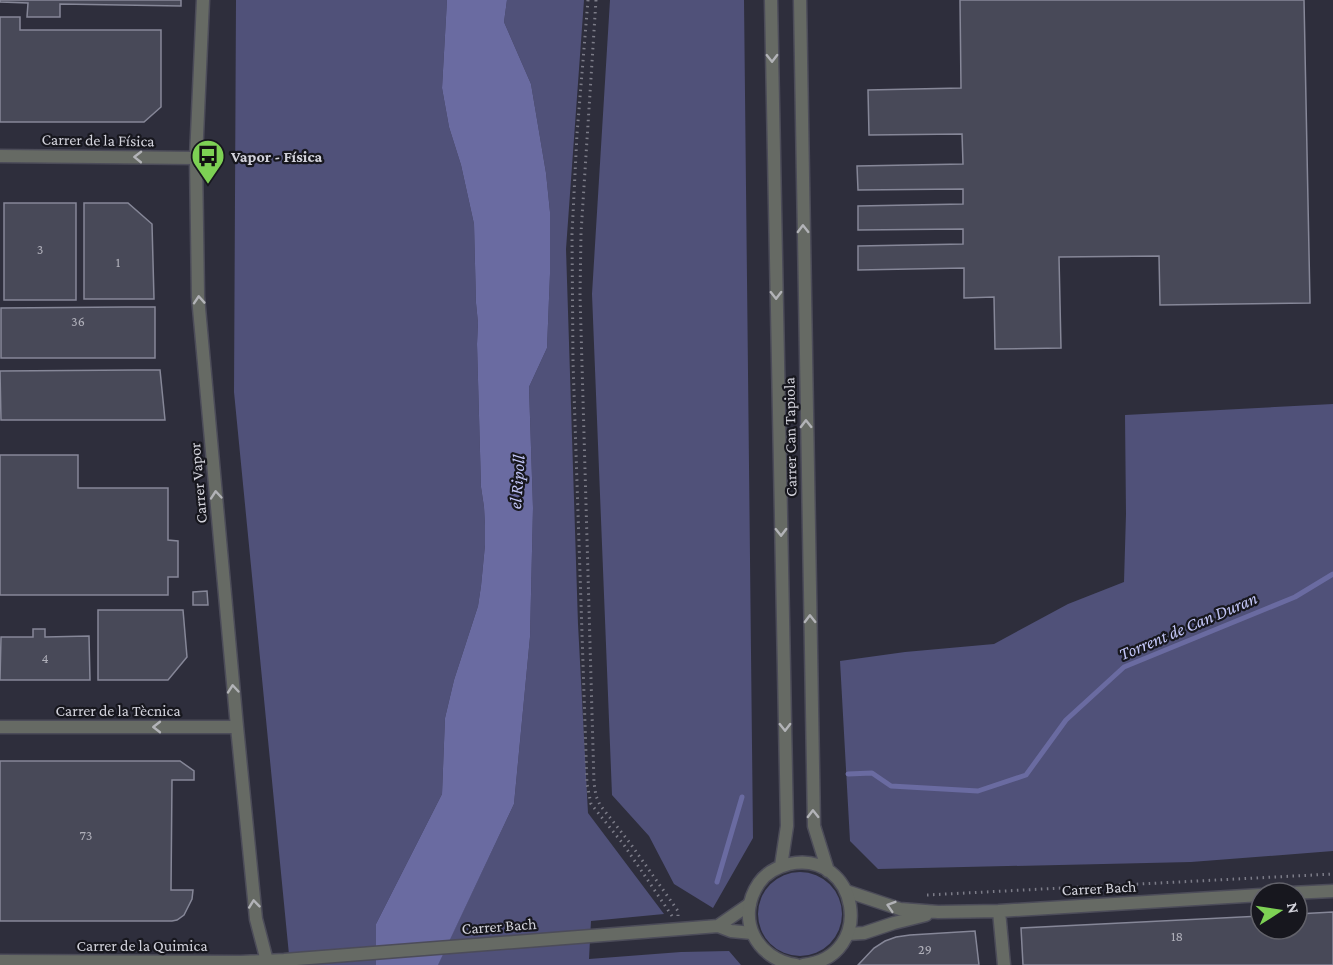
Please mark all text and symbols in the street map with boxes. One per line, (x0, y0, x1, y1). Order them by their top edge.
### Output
one-way arrow (766, 54, 778, 63)
street label: Carrer de la Física (41, 131, 155, 149)
bus stop icon: Vapor - Física (190, 138, 226, 185)
place label: Vapor - Física (230, 148, 323, 165)
one-way arrow (133, 151, 142, 163)
one-way arrow (797, 225, 809, 234)
house number: 3 (37, 241, 43, 257)
house number: 1 (116, 254, 121, 270)
one-way arrow (770, 291, 783, 300)
one-way arrow (192, 296, 205, 305)
house number: 36 (71, 313, 85, 329)
street label: Carrer Can Tapiola (780, 376, 801, 497)
one-way arrow (800, 420, 812, 429)
street label: Carrer Vapor (186, 441, 211, 524)
water label: el Ripoll (505, 454, 529, 510)
one-way arrow (210, 490, 223, 499)
one-way arrow (775, 528, 787, 537)
water label: Torrent de Can Duran (1116, 588, 1260, 664)
one-way arrow (803, 615, 816, 624)
house number: 4 (41, 650, 49, 666)
one-way arrow (227, 684, 240, 693)
street label: Carrer de la Tècnica (55, 702, 181, 719)
one-way arrow (153, 721, 162, 733)
one-way arrow (778, 723, 791, 732)
one-way arrow (807, 810, 820, 819)
house number: 73 (80, 827, 92, 843)
street label: Carrer Bach (1061, 878, 1137, 898)
north arrow (1249, 881, 1309, 941)
one-way arrow (248, 899, 261, 908)
one-way arrow (886, 901, 897, 913)
text: N (1284, 901, 1303, 915)
street label: Carrer Bach (461, 915, 537, 937)
house number: 18 (1171, 928, 1183, 944)
street label: Carrer de la Quimica (76, 937, 208, 954)
house number: 29 (918, 941, 932, 957)

